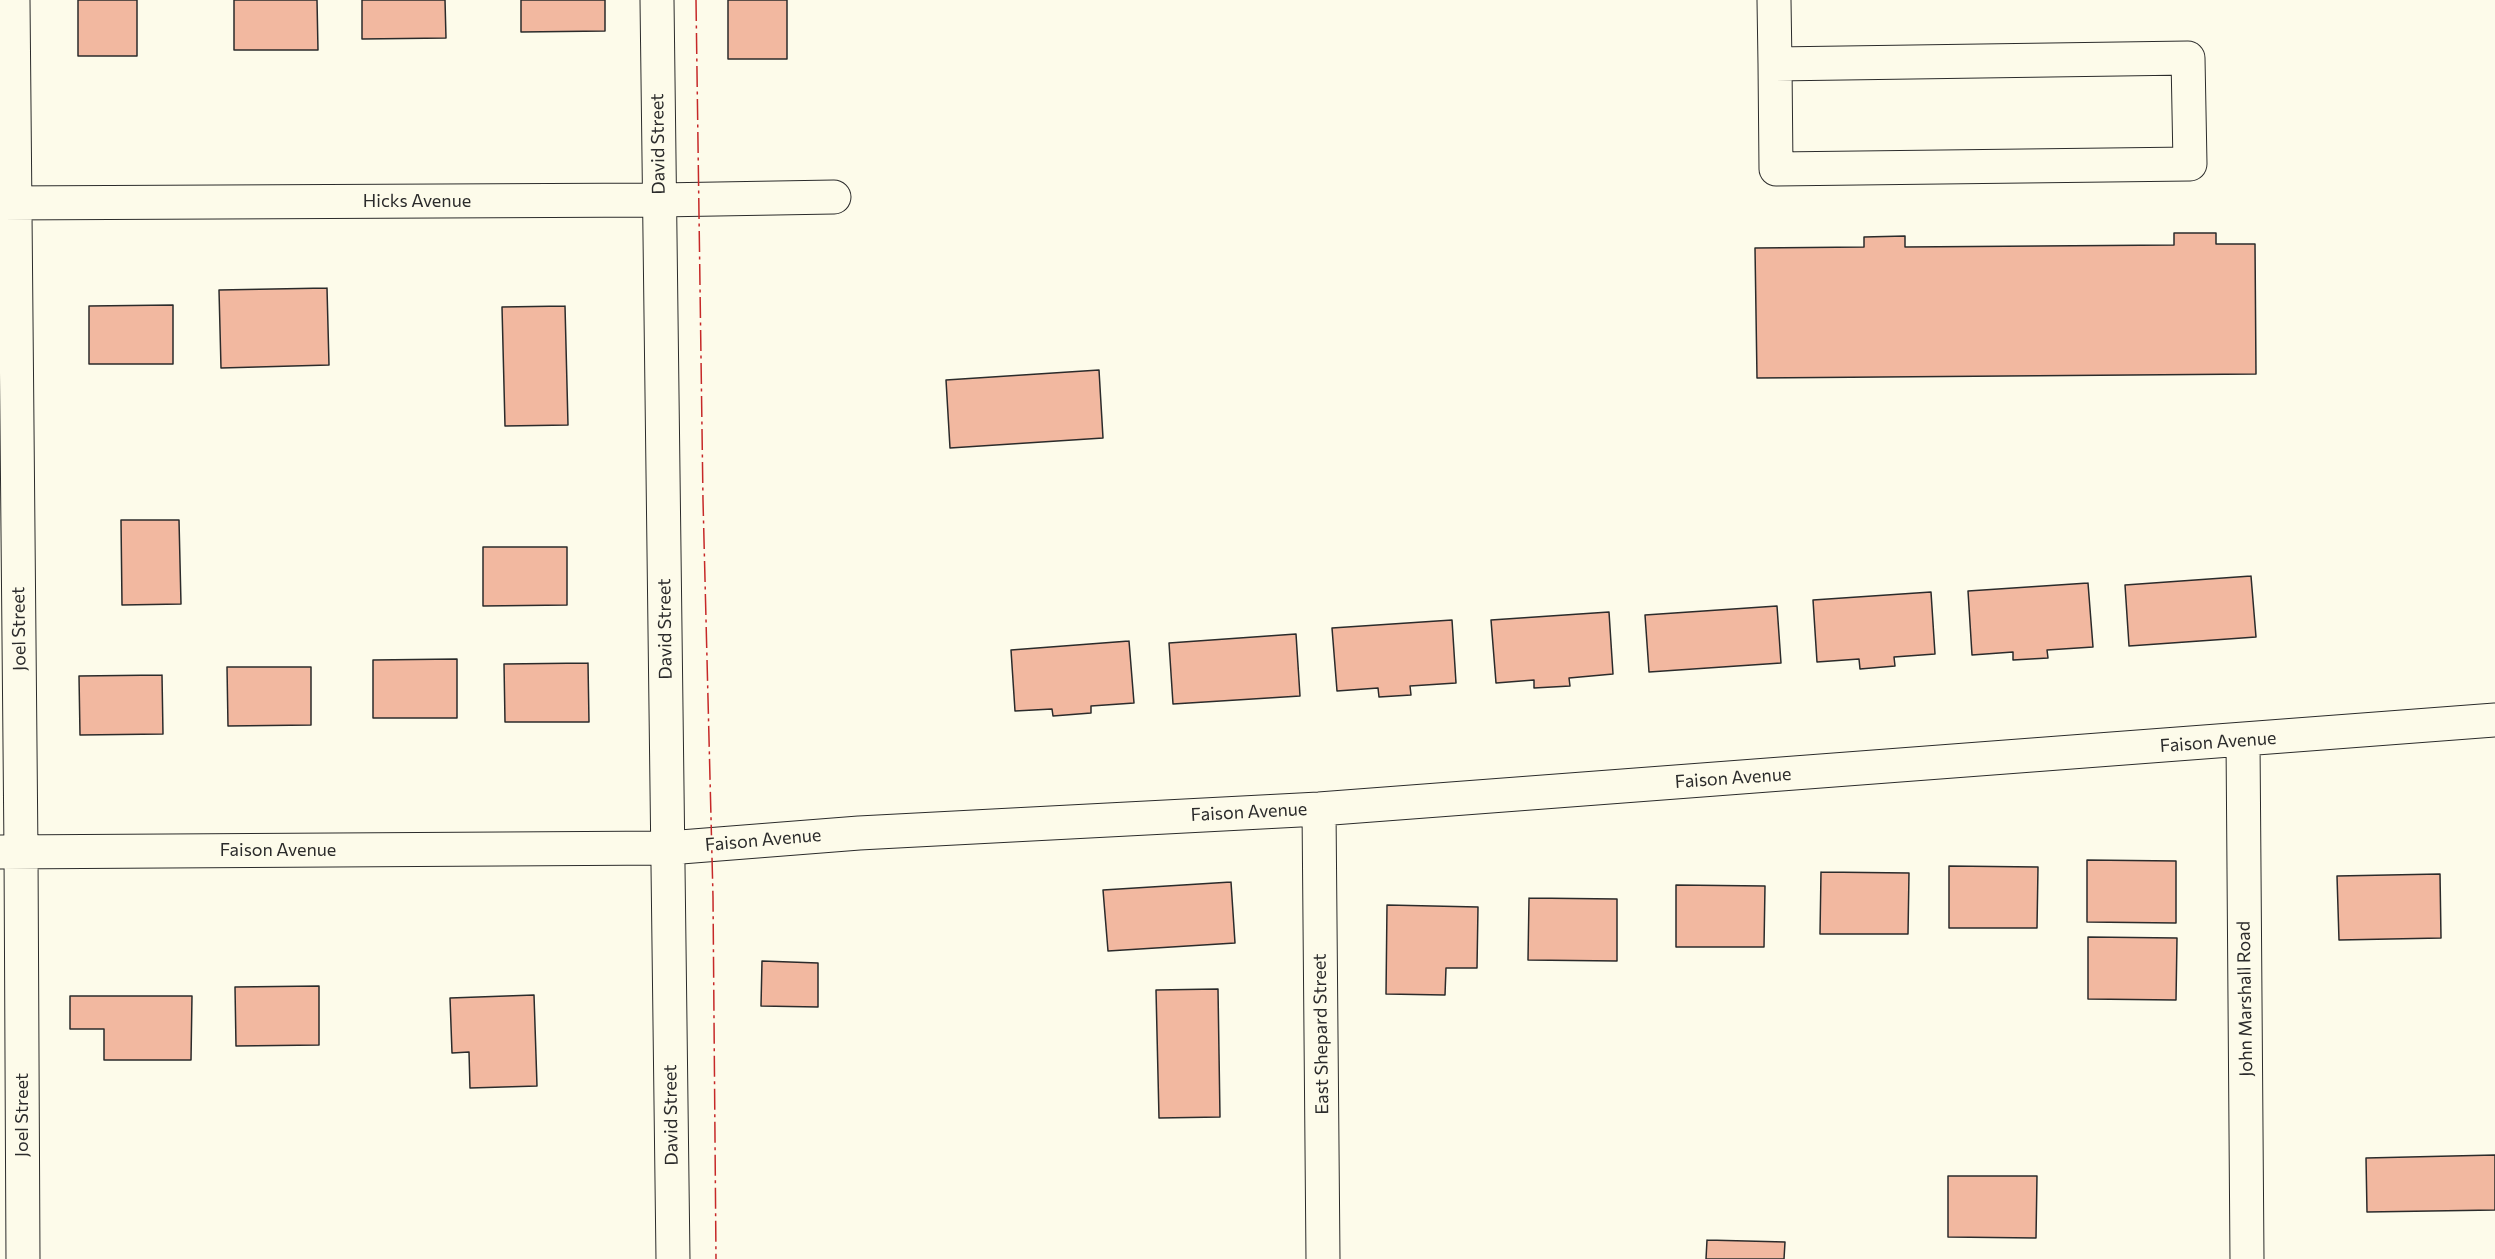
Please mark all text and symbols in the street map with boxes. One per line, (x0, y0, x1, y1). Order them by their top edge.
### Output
street label: David Street (646, 93, 670, 195)
street label: Hicks Avenue (363, 190, 471, 212)
street label: David Street (653, 578, 677, 680)
street label: Joel Street (7, 587, 31, 671)
street label: Faison Avenue (2159, 727, 2277, 757)
street label: Faison Avenue (1674, 763, 1792, 793)
street label: Faison Avenue (1190, 798, 1308, 826)
street label: Faison Avenue (704, 824, 822, 856)
street label: Faison Avenue (220, 839, 336, 861)
street label: John Marshall Road (2233, 921, 2257, 1077)
street label: East Shepard Street (1309, 953, 1333, 1115)
street label: David Street (659, 1064, 683, 1166)
street label: Joel Street (11, 1073, 33, 1157)

